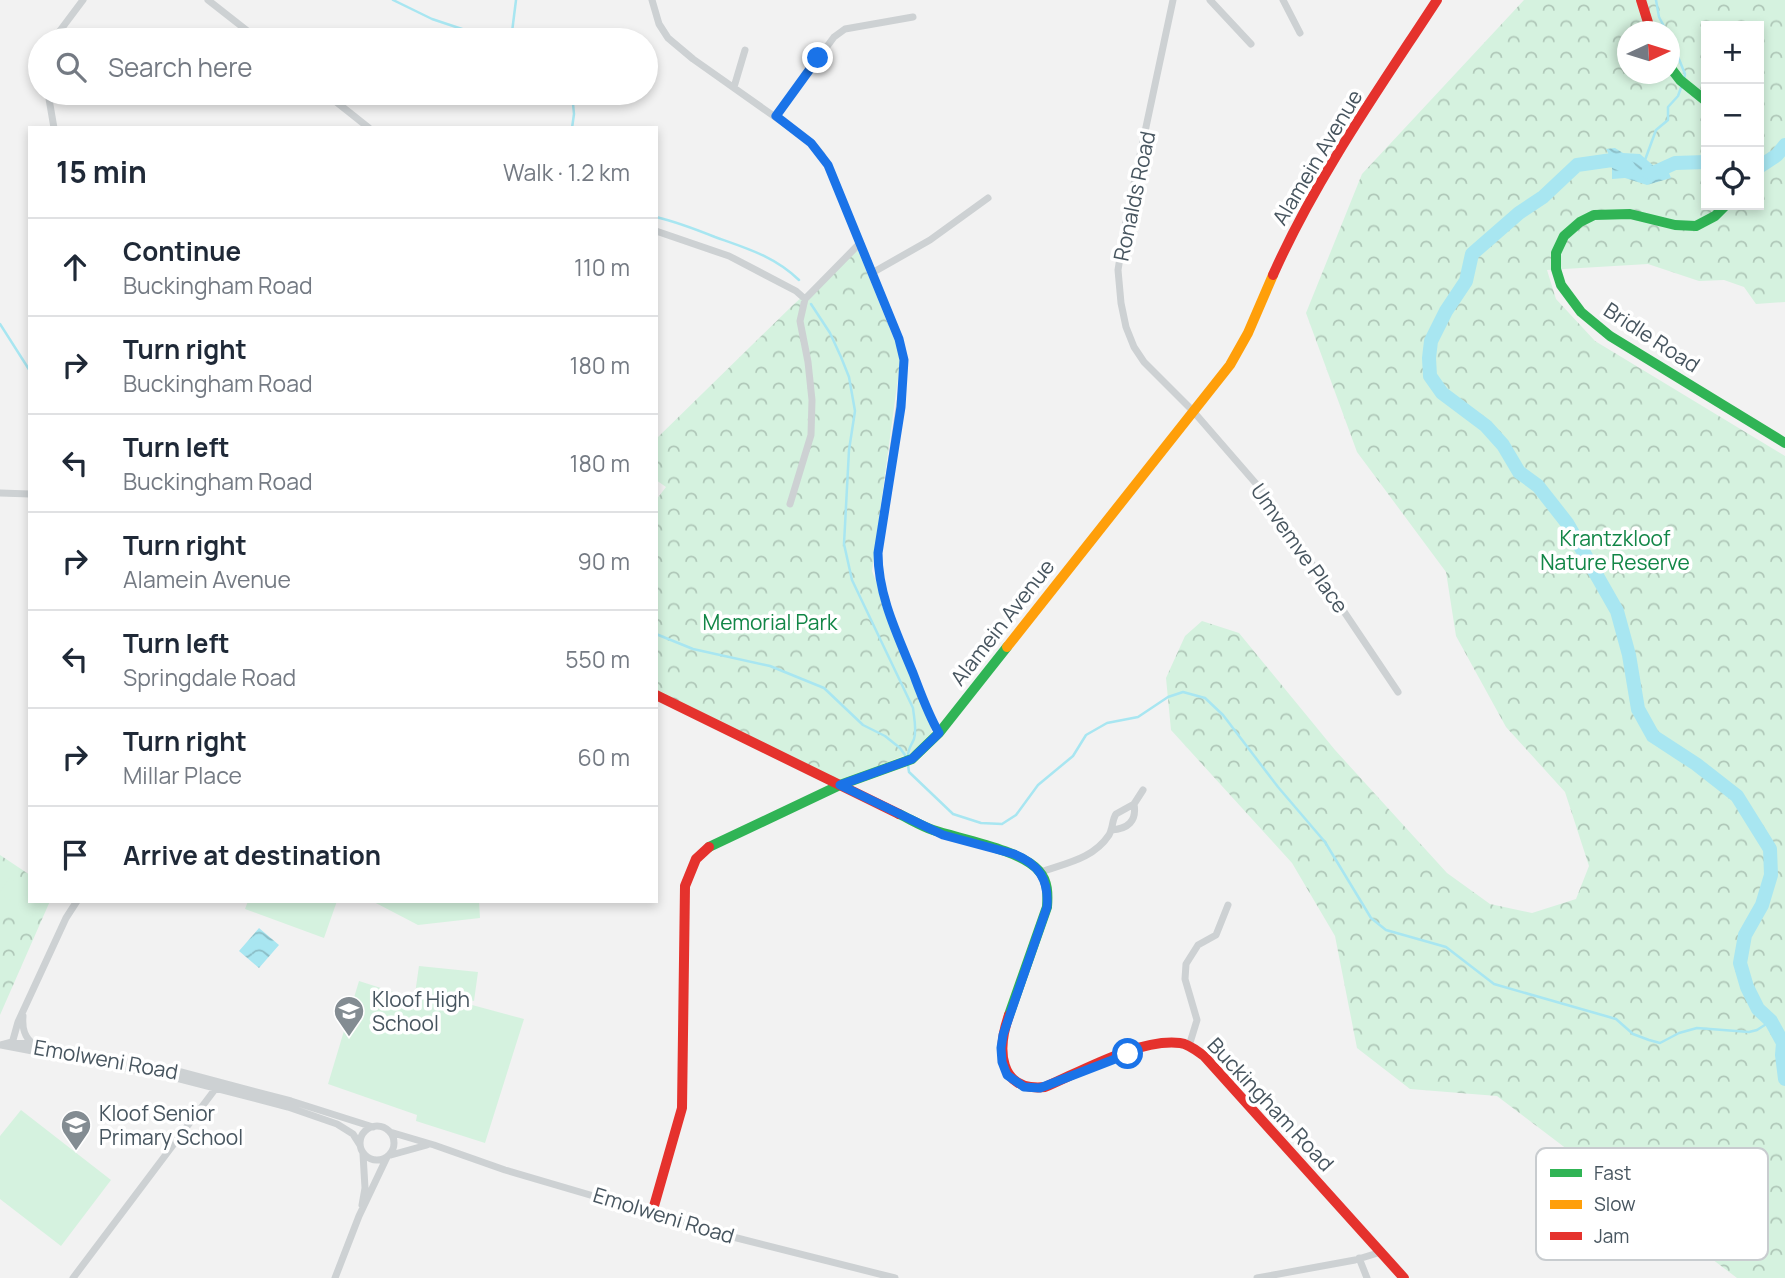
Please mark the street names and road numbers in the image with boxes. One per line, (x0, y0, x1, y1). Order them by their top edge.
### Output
street label: Alamein Avenue (1266, 84, 1368, 230)
street label: Ronalds Road (1107, 128, 1161, 264)
street label: Bridle Road (1599, 296, 1705, 378)
street label: Umvemve Place (1245, 478, 1355, 618)
street label: Alamein Avenue (944, 553, 1060, 691)
street label: Buckingham Road (1202, 1031, 1340, 1177)
street label: Emolweni Road (32, 1033, 180, 1085)
street label: Emolweni Road (590, 1180, 738, 1250)

